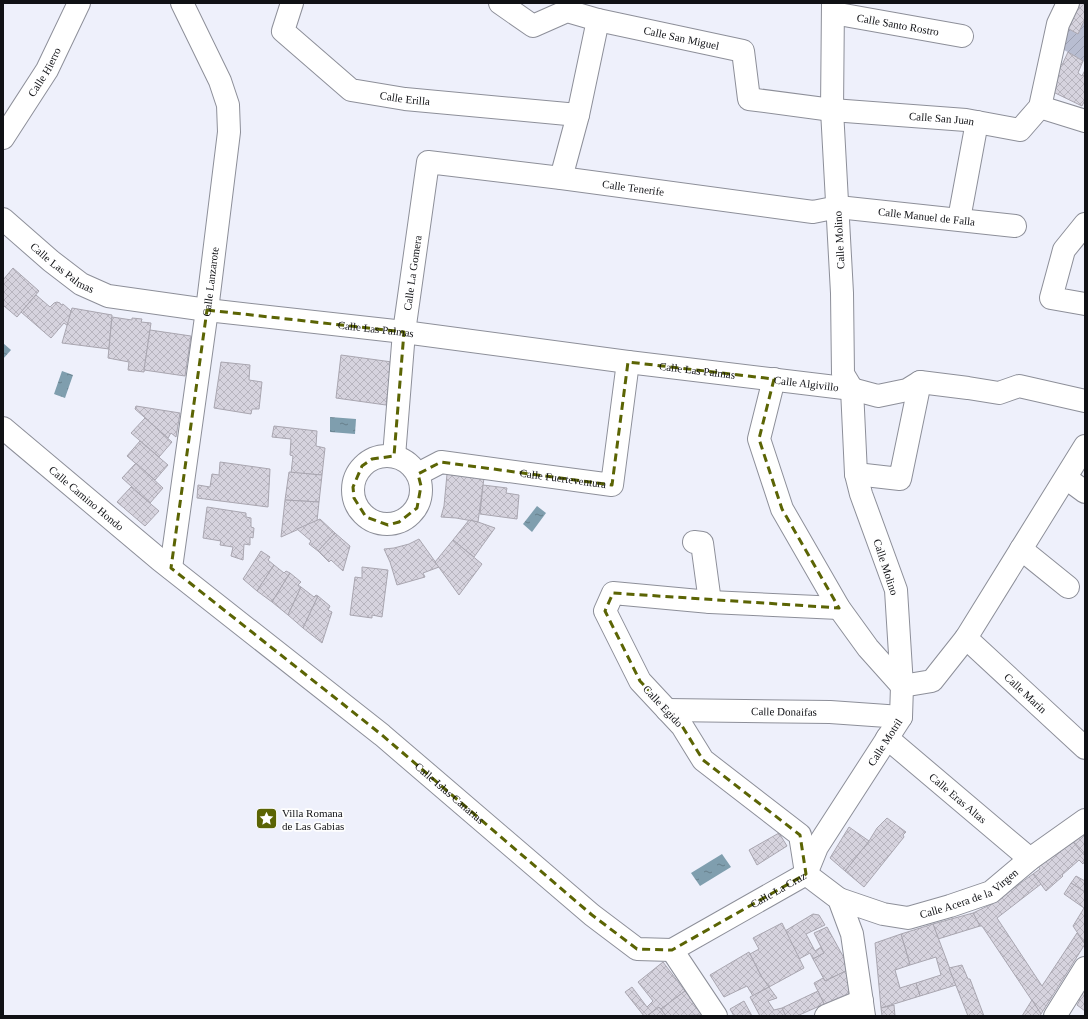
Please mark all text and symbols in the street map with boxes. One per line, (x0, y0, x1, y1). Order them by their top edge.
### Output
street label: Calle Santo Rostro (856, 11, 940, 38)
street label: Calle San Miguel (643, 24, 720, 52)
street label: Calle Hierro (25, 45, 63, 99)
street label: Calle Erilla (379, 89, 431, 107)
street label: Calle San Juan (909, 110, 976, 128)
street label: Calle Tenerife (602, 178, 665, 198)
street label: Calle Manuel de Falla (878, 205, 976, 228)
street label: Calle Molino (831, 210, 847, 269)
street label: Calle La Gomera (401, 234, 424, 311)
street label: Calle Las Palmas (28, 240, 96, 295)
street label: Calle Lanzarote (200, 246, 221, 317)
street label: Calle Las Palmas (337, 319, 415, 339)
street label: Calle Las Palmas (658, 360, 736, 381)
street label: Calle Algivillo (773, 374, 840, 393)
street label: Calle Camino Hondo (47, 463, 126, 533)
street label: Calle Fuerteventura (519, 467, 607, 490)
street label: Calle Molino (871, 537, 901, 597)
street label: Calle Marín (1002, 671, 1049, 716)
street label: Calle Egido (641, 683, 686, 730)
street label: Calle Donaifas (751, 705, 817, 718)
street label: Calle Motril (865, 716, 904, 768)
street label: Calle Islas Canarias (413, 760, 487, 826)
street label: Calle Eras Altas (927, 771, 989, 826)
place icon: Villa Romana de Las Gabias (253, 806, 279, 832)
place label: Villa Romana de Las Gabias (282, 807, 344, 832)
street label: Calle Acera de la Virgen (918, 866, 1021, 920)
street label: Calle La Cruz (748, 869, 808, 910)

